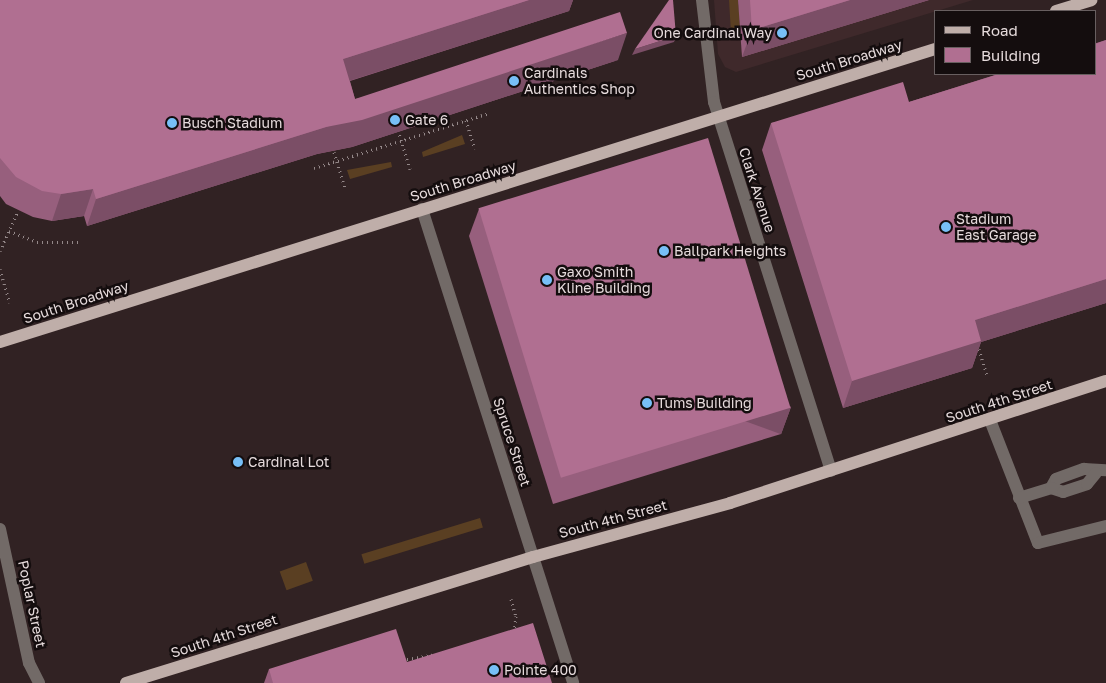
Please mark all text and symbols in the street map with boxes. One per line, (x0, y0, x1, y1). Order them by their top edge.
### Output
legend (934, 10, 1096, 75)
text: Road (981, 21, 1018, 39)
place label: One Cardinal Way (653, 25, 772, 41)
marker: One Cardinal Way (776, 27, 788, 39)
street label: South Broadway (794, 36, 904, 84)
text: Building (981, 46, 1041, 64)
place label: Cardinals Authentics Shop (524, 65, 635, 98)
marker: Cardinals Authentics Shop (508, 75, 520, 87)
place label: Gate 6 (405, 112, 448, 128)
marker: Gate 6 (389, 114, 401, 126)
place label: Busch Stadium (182, 115, 282, 131)
marker: Busch Stadium (166, 117, 178, 129)
street label: Clark Avenue (735, 145, 779, 235)
street label: South Broadway (408, 157, 518, 205)
place label: Stadium East Garage (956, 211, 1037, 243)
marker: Stadium East Garage (940, 221, 952, 233)
place label: Ballpark Heights (674, 243, 786, 259)
marker: Ballpark Heights (658, 245, 670, 257)
place label: Gaxo Smith Kline Building (557, 264, 651, 296)
marker: Gaxo Smith Kline Building (541, 274, 553, 286)
street label: South Broadway (21, 277, 131, 327)
street label: South 4th Street (944, 376, 1054, 426)
place label: Tums Building (657, 395, 752, 411)
street label: Spruce Street (490, 396, 534, 488)
marker: Tums Building (641, 397, 653, 409)
place label: Cardinal Lot (248, 454, 329, 470)
marker: Cardinal Lot (232, 456, 244, 468)
street label: South 4th Street (557, 496, 669, 542)
street label: Poplar Street (15, 559, 49, 649)
street label: South 4th Street (169, 611, 279, 661)
place label: Pointe 400 (504, 662, 577, 678)
marker: Pointe 400 (488, 664, 500, 676)

